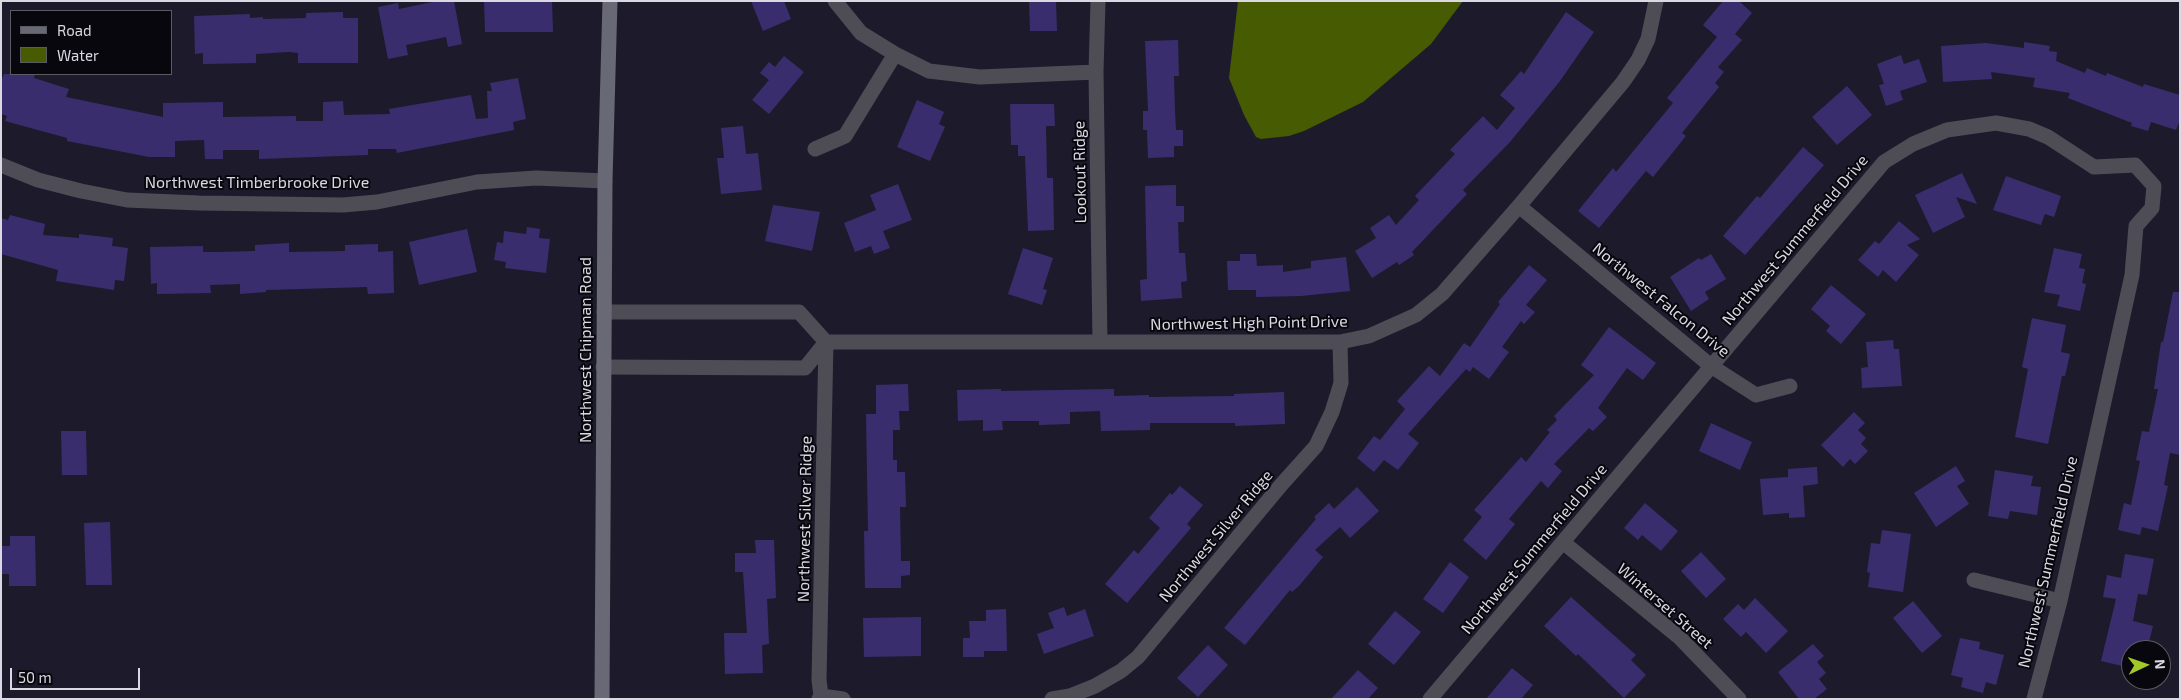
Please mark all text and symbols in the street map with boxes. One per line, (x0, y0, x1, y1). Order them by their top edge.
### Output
legend (10, 10, 172, 75)
text: Road (57, 21, 92, 39)
text: Water (57, 46, 99, 64)
street label: Lookout Ridge (1070, 121, 1090, 223)
street label: Northwest Summerfield Drive (1718, 151, 1872, 329)
street label: Northwest Timberbrooke Drive (145, 173, 369, 193)
street label: Northwest Falcon Drive (1588, 239, 1734, 361)
street label: Northwest Chipman Road (576, 257, 596, 443)
street label: Northwest High Point Drive (1150, 312, 1348, 334)
street label: Northwest Silver Ridge (794, 436, 816, 602)
street label: Northwest Summerfield Drive (2014, 454, 2082, 670)
street label: Northwest Summerfield Drive (1457, 460, 1611, 638)
street label: Northwest Silver Ridge (1155, 466, 1277, 606)
street label: Winterset Street (1613, 559, 1717, 653)
north arrow (2121, 640, 2171, 690)
scale bar (12, 658, 142, 690)
text: N (2152, 659, 2169, 670)
text: 50 m (18, 668, 52, 686)

